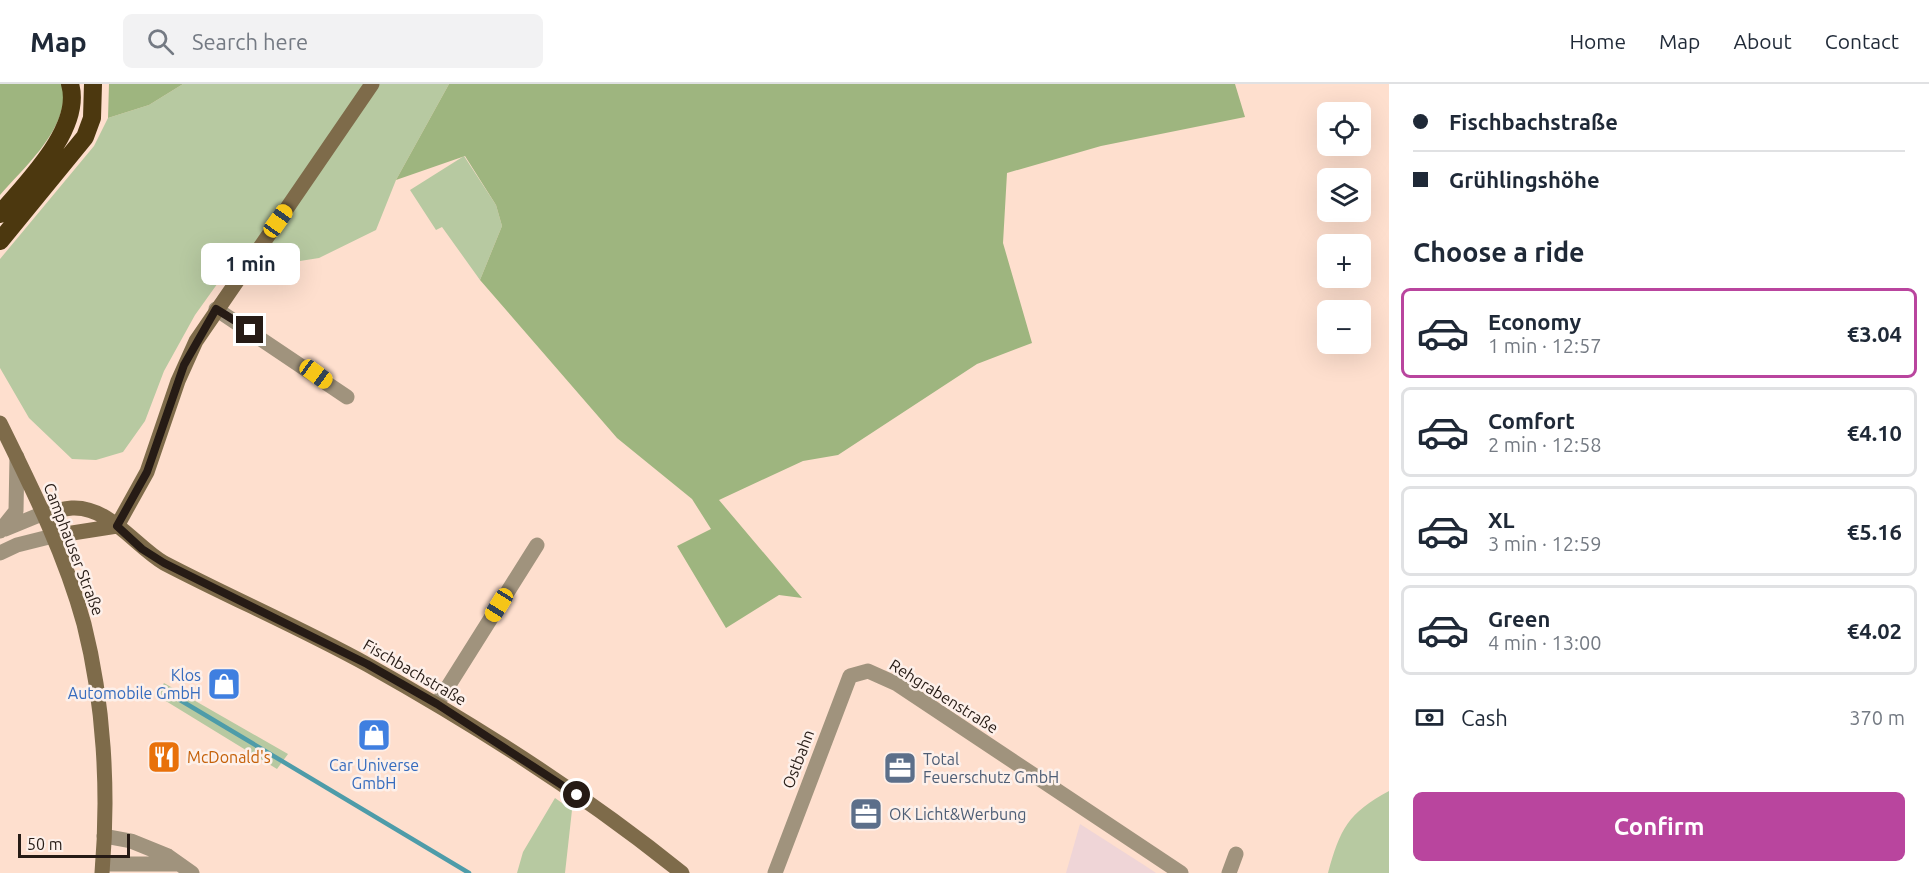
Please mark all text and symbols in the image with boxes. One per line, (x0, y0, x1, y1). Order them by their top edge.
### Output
search box (123, 14, 543, 68)
icon: search (144, 25, 177, 58)
text: Map (30, 26, 87, 57)
text: Search here (192, 29, 308, 54)
text: Home (1569, 29, 1626, 53)
text: Map (1659, 29, 1700, 53)
text: About (1733, 29, 1792, 53)
text: Contact (1825, 29, 1899, 53)
map controls (1317, 102, 1371, 354)
button: locate (1317, 102, 1371, 156)
text: Fischbachstraße (1449, 109, 1618, 134)
text: Grühlingshöhe (1449, 167, 1600, 192)
button: layers (1317, 168, 1371, 222)
car (260, 201, 296, 241)
button: + (1317, 234, 1371, 288)
text: Choose a ride (1413, 237, 1585, 267)
callout: 1 min (200, 243, 300, 285)
text: 1 min (225, 252, 276, 275)
button: − (1317, 300, 1371, 354)
icon: car (1416, 306, 1470, 360)
text: Economy (1488, 309, 1581, 334)
route end (236, 316, 263, 343)
text: €3.04 (1847, 321, 1902, 346)
text: 1 min · 12:57 (1488, 334, 1602, 357)
car (296, 356, 336, 392)
icon: car (1416, 405, 1470, 459)
text: Comfort (1488, 408, 1575, 433)
text: €4.10 (1847, 420, 1902, 445)
text: 2 min · 12:58 (1488, 433, 1602, 456)
street label: Camphauser Straße (40, 480, 108, 618)
icon: car (1416, 504, 1470, 558)
text: XL (1488, 507, 1515, 532)
text: €5.16 (1847, 519, 1902, 544)
text: 3 min · 12:59 (1488, 532, 1602, 555)
car (482, 585, 516, 625)
icon: car (1416, 603, 1470, 657)
text: Green (1488, 606, 1550, 631)
text: €4.02 (1847, 618, 1902, 643)
text: 4 min · 13:00 (1488, 631, 1602, 654)
street label: Fischbachstraße (360, 635, 470, 709)
street label: Rehgrabenstraße (886, 655, 1002, 737)
place label: Klos Automobile GmbH (68, 666, 201, 702)
shop icon: Klos Automobile GmbH (206, 666, 242, 702)
icon: cash (1413, 701, 1446, 734)
text: Cash (1461, 705, 1508, 730)
text: 370 m (1849, 706, 1905, 729)
shop icon: Car Universe GmbH (356, 717, 392, 753)
street label: Ostbahn (779, 727, 817, 791)
restaurant icon: McDonald's (146, 739, 182, 775)
place label: McDonald's (187, 748, 271, 766)
office icon: Total Feuerschutz GmbH (882, 750, 918, 786)
place label: Total Feuerschutz GmbH (923, 750, 1059, 786)
place label: Car Universe GmbH (329, 756, 419, 792)
route start (563, 781, 590, 808)
button: Confirm (1413, 792, 1905, 861)
office icon: OK Licht&Werbung (848, 796, 884, 832)
place label: OK Licht&Werbung (889, 805, 1026, 823)
scale bar (18, 831, 130, 858)
text: 50 m (27, 835, 63, 853)

